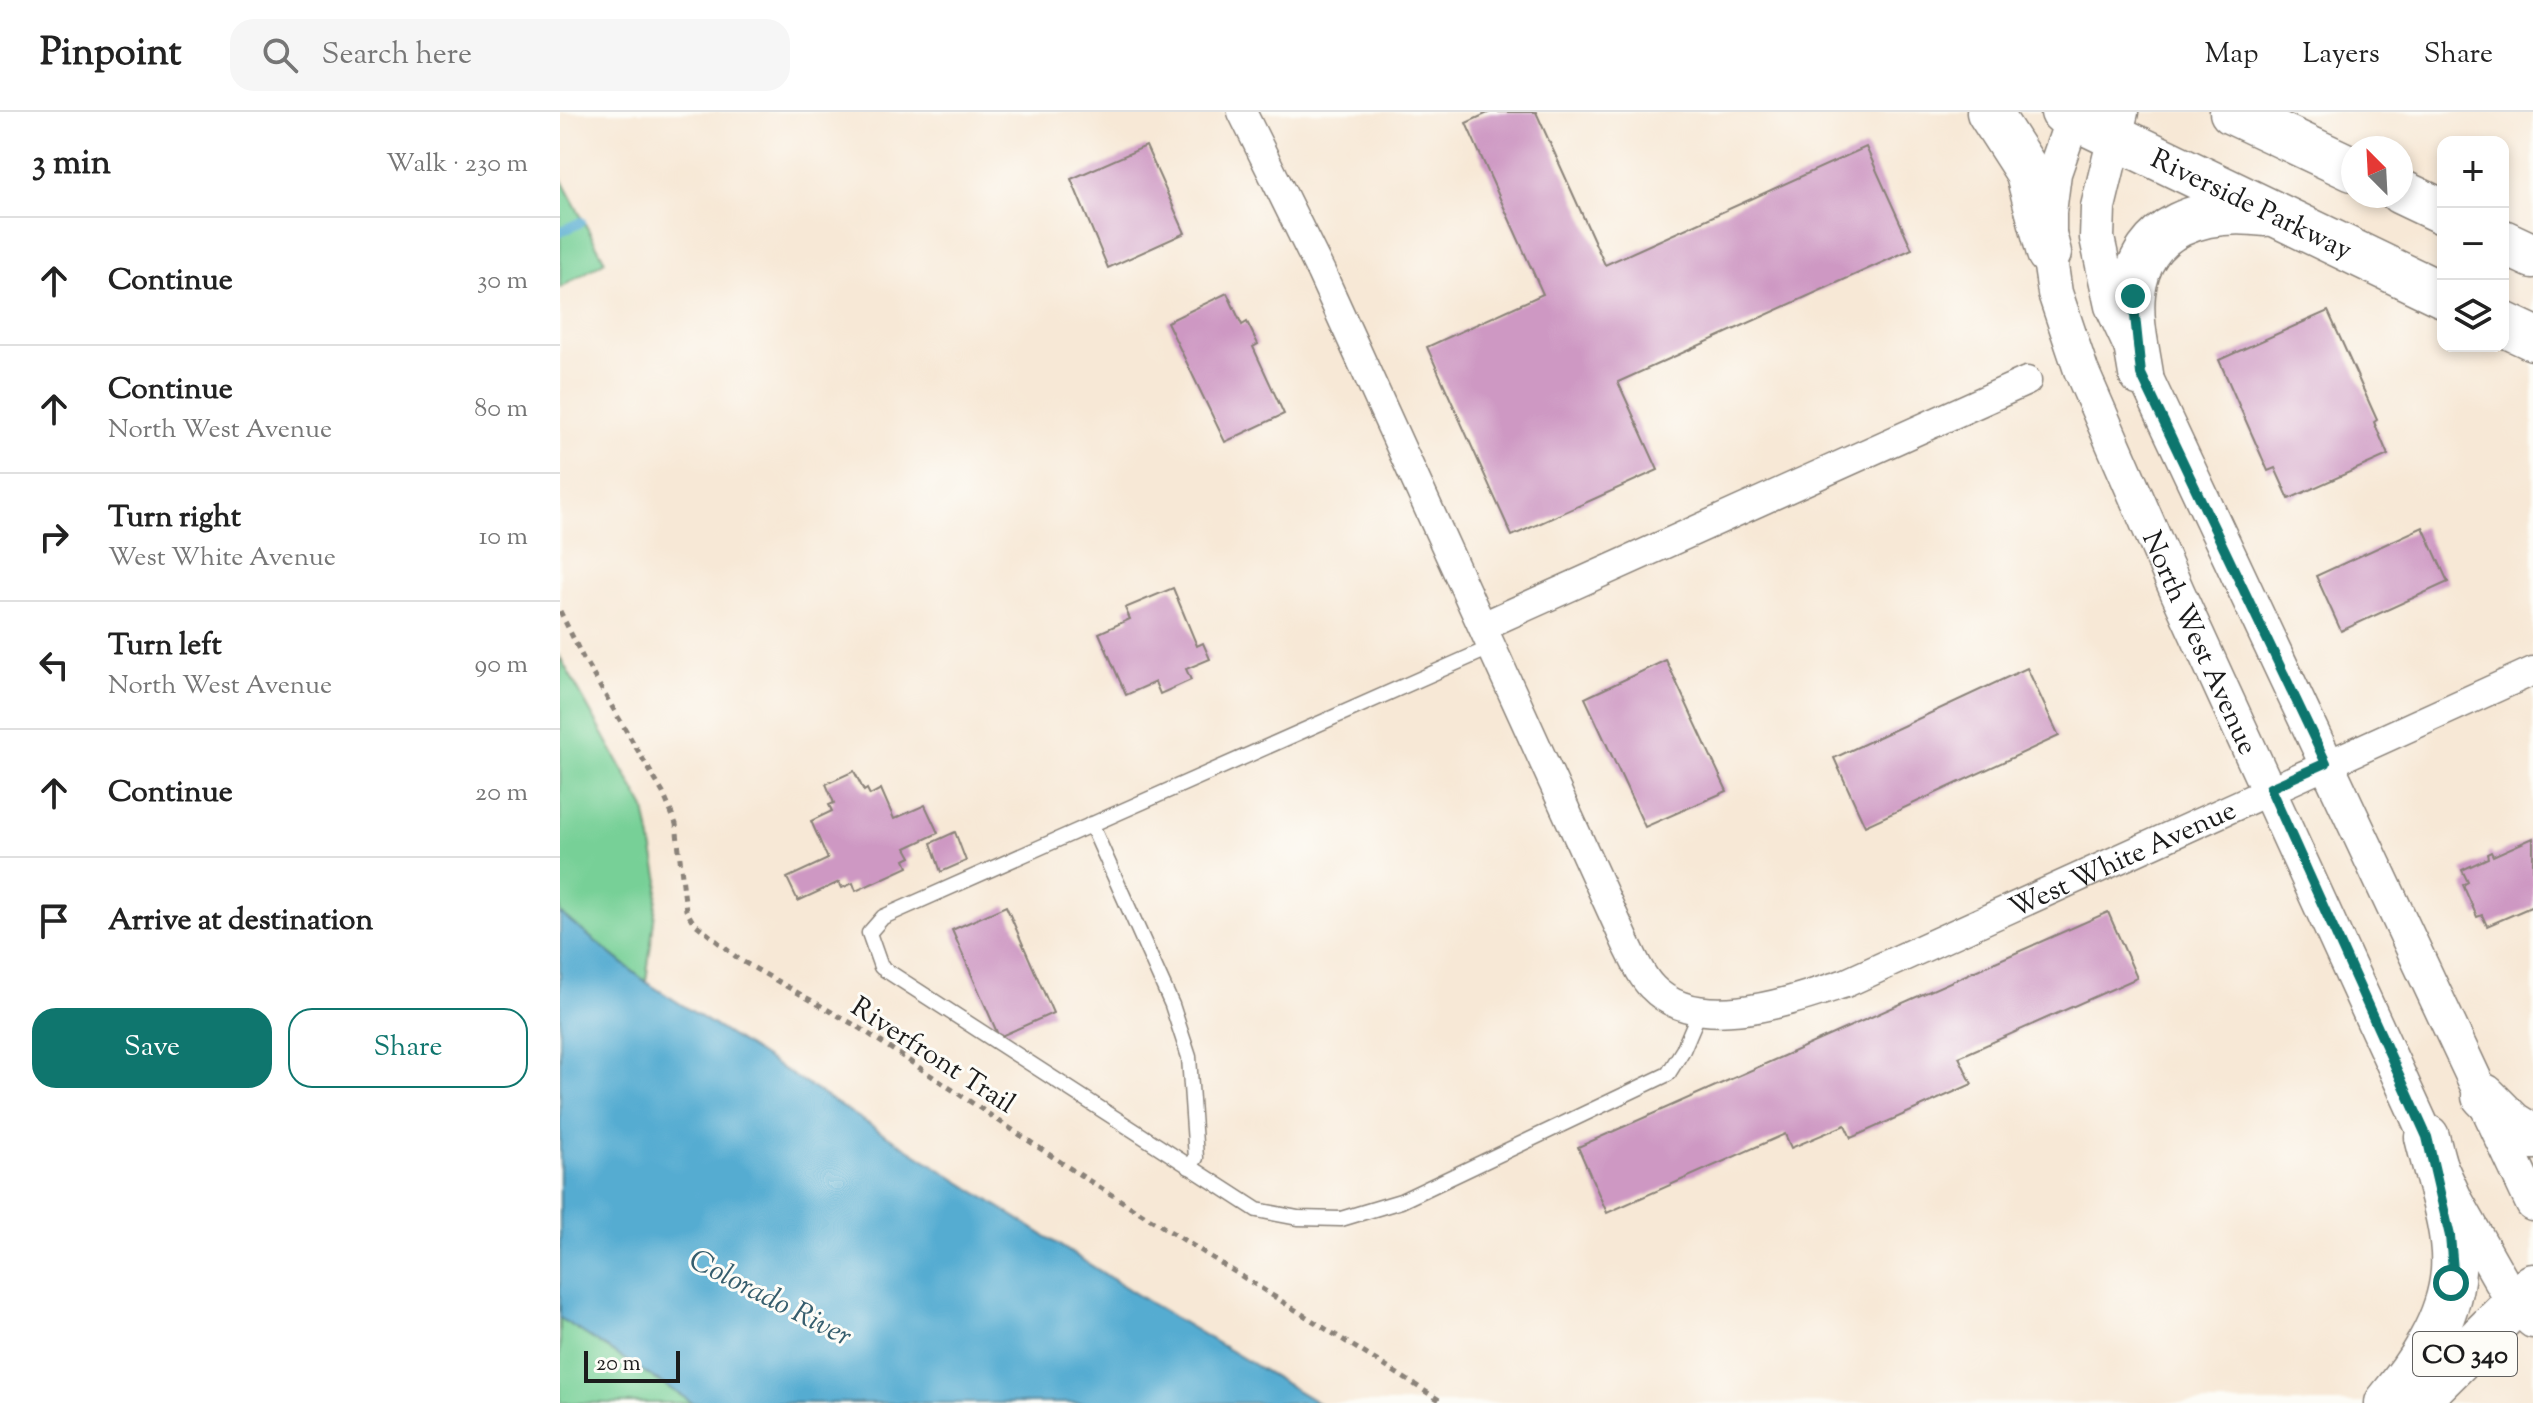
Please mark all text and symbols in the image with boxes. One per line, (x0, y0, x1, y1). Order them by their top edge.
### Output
search box (230, 19, 790, 91)
text: Pinpoint (40, 28, 182, 82)
icon: search (258, 33, 302, 77)
text: Search here (322, 34, 472, 77)
text: Map (2205, 35, 2258, 75)
text: Layers (2302, 35, 2380, 75)
text: Share (2424, 35, 2493, 75)
north arrow (2341, 136, 2413, 208)
map controls (2437, 136, 2509, 352)
button: + (2437, 136, 2509, 208)
text: 3 min (32, 140, 111, 189)
street label: Riverside Parkway (2143, 140, 2358, 271)
text: Walk · 230 m (386, 146, 528, 183)
button: − (2437, 208, 2509, 280)
icon: ahead (32, 259, 76, 303)
text: Continue (108, 260, 233, 303)
text: 30 m (477, 263, 528, 300)
route end (2115, 278, 2151, 314)
button: layers (2437, 280, 2509, 352)
text: Continue (108, 369, 233, 412)
icon: ahead (32, 387, 76, 431)
text: 80 m (474, 391, 528, 428)
text: North West Avenue (108, 412, 332, 449)
text: Turn right (108, 497, 241, 540)
icon: right (32, 515, 76, 559)
text: 10 m (479, 519, 528, 556)
street label: North West Avenue (2130, 525, 2266, 762)
text: West White Avenue (108, 540, 336, 577)
text: Turn left (108, 625, 222, 668)
icon: left (32, 643, 76, 687)
text: 90 m (475, 647, 528, 684)
text: North West Avenue (108, 668, 332, 705)
icon: ahead (32, 771, 76, 815)
text: Continue (108, 772, 233, 815)
text: 20 m (475, 775, 528, 812)
street label: West White Avenue (2003, 791, 2243, 929)
icon: arrive (32, 899, 76, 943)
text: Arrive at destination (108, 900, 373, 943)
street label: Riverfront Trail (842, 988, 1023, 1125)
button: Save (32, 1008, 272, 1088)
button: Share (288, 1008, 528, 1088)
water label: Colorado River (681, 1240, 859, 1359)
route start (2433, 1265, 2469, 1301)
road number: CO 340 (2413, 1332, 2517, 1376)
scale bar (584, 1347, 680, 1383)
text: 20 m (596, 1349, 641, 1381)

